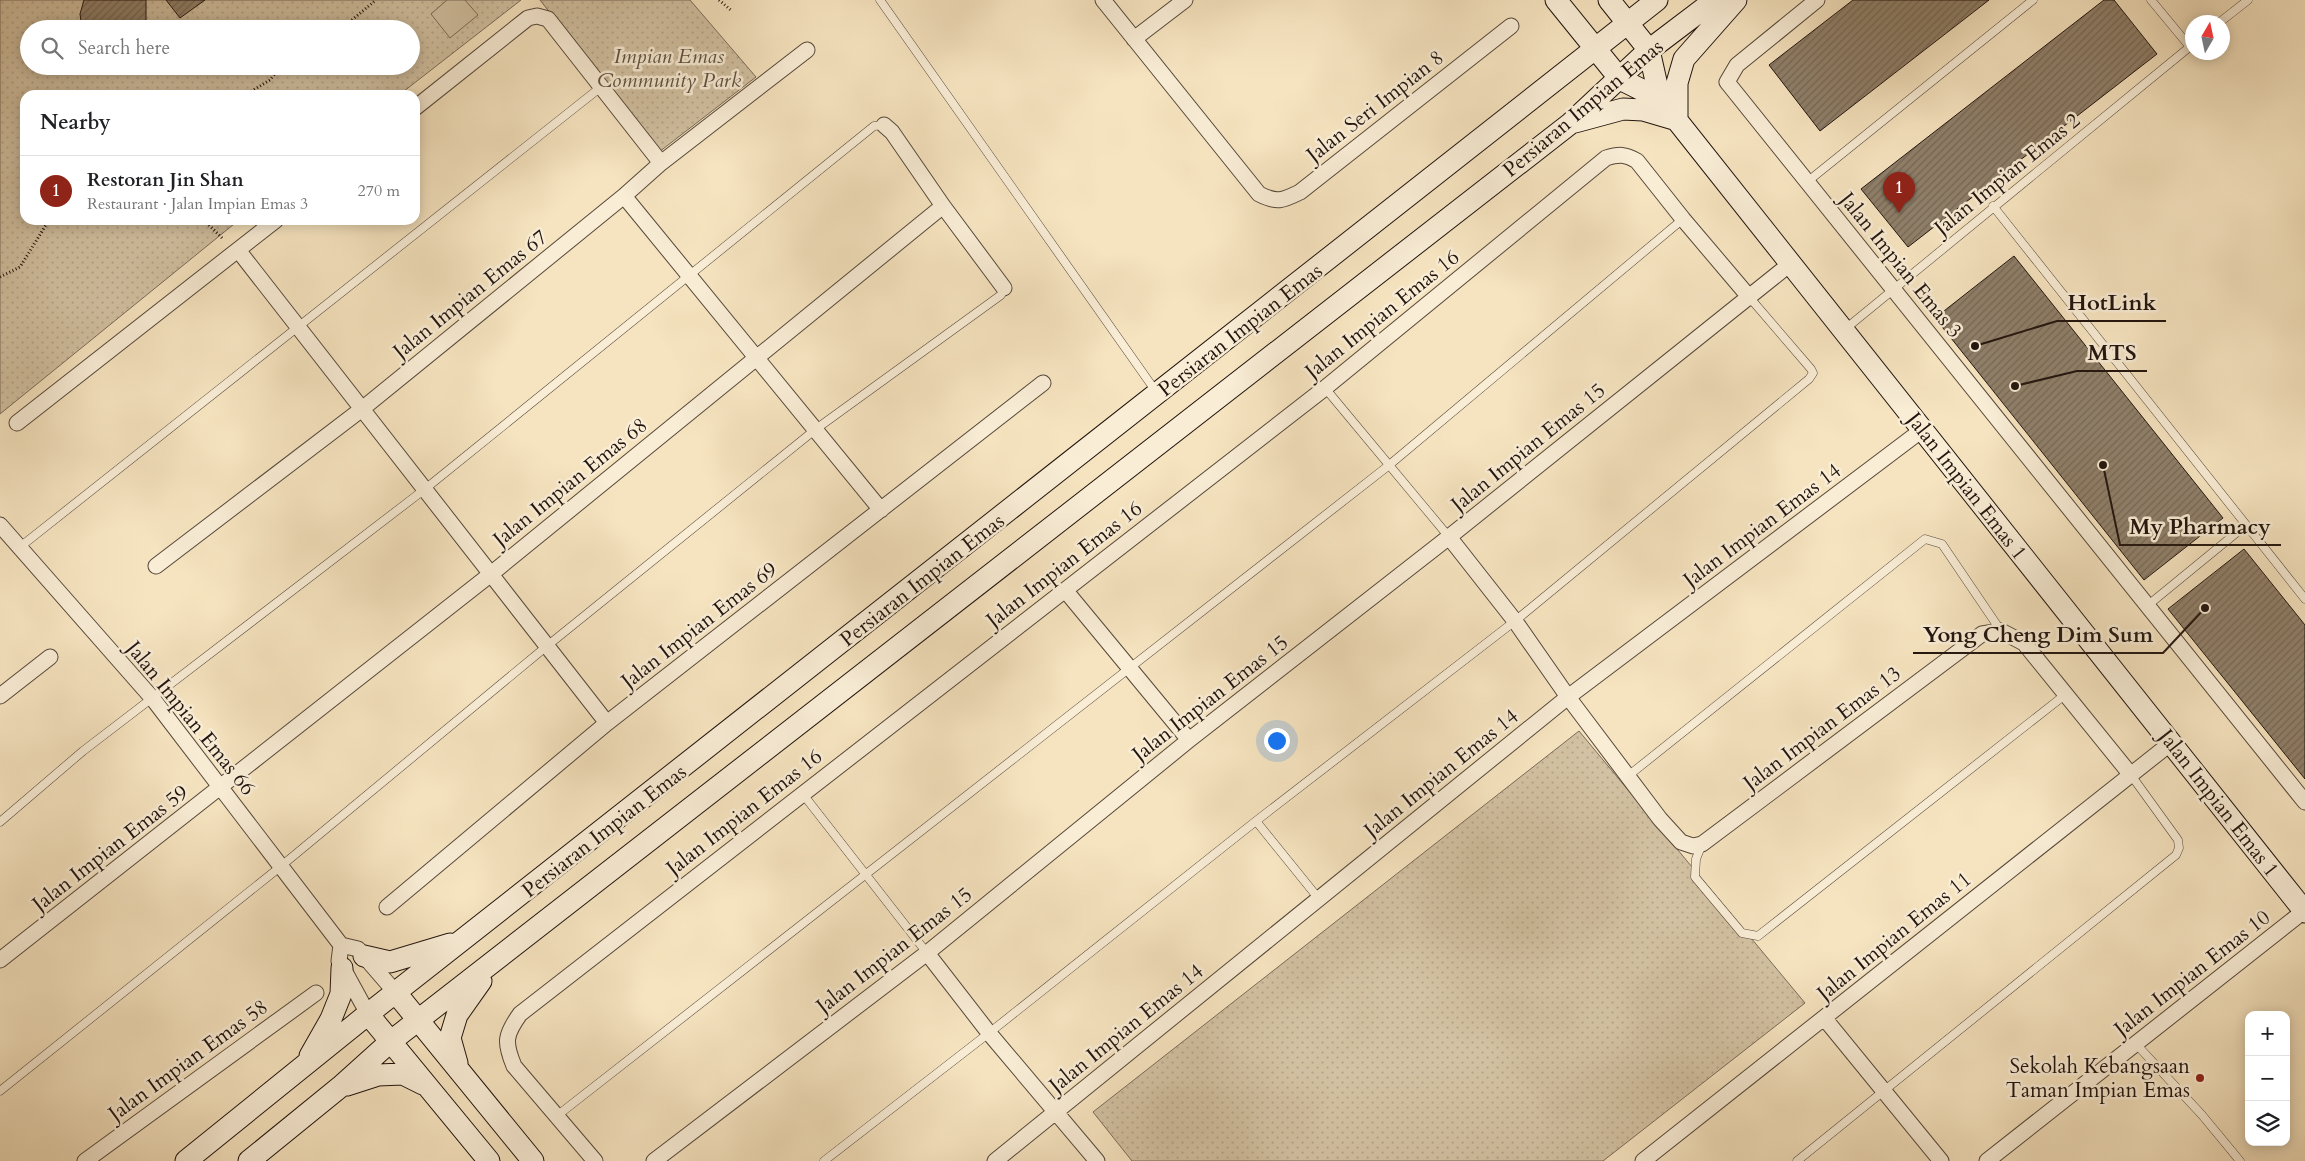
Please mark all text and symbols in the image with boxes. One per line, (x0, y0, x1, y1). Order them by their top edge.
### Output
north arrow (2185, 15, 2230, 60)
search box (20, 20, 420, 75)
street label: Persiaran Impian Emas (1497, 33, 1670, 184)
icon: search (38, 34, 66, 62)
text: Search here (78, 35, 170, 61)
park label: Impian Emas Community Park (597, 42, 742, 95)
street label: Jalan Seri Impian 8 (1298, 44, 1450, 171)
street label: Jalan Impian Emas 2 (1926, 106, 2087, 244)
text: Nearby (40, 108, 111, 137)
text: Restoran Jin Shan (87, 167, 244, 193)
pin: 1 (1883, 172, 1915, 213)
text: 1 (52, 180, 60, 202)
text: 270 m (358, 180, 400, 202)
street label: Jalan Impian Emas 3 (1831, 184, 1969, 344)
text: Restaurant · Jalan Impian Emas 3 (87, 193, 308, 215)
street label: Jalan Impian Emas 67 (385, 223, 554, 368)
street label: Jalan Impian Emas 16 (1297, 243, 1466, 388)
street label: Persiaran Impian Emas (1152, 257, 1329, 404)
callout: HotLink (2057, 284, 2166, 321)
text: HotLink (2068, 288, 2157, 318)
callout: MTS (2077, 334, 2147, 371)
text: MTS (2087, 338, 2137, 368)
street label: Jalan Impian Emas 15 (1443, 376, 1612, 521)
street label: Jalan Impian Emas 1 (1898, 404, 2033, 566)
street label: Jalan Impian Emas 68 (485, 411, 654, 556)
street label: Jalan Impian Emas 14 (1675, 456, 1847, 596)
street label: Jalan Impian Emas 16 (978, 494, 1148, 636)
street label: Persiaran Impian Emas (834, 507, 1011, 654)
callout: My Pharmacy (2120, 508, 2281, 545)
text: My Pharmacy (2129, 512, 2271, 542)
street label: Jalan Impian Emas 69 (613, 555, 784, 697)
callout: Yong Cheng Dim Sum (1913, 616, 2163, 653)
text: Yong Cheng Dim Sum (1923, 620, 2154, 650)
street label: Jalan Impian Emas 15 (1124, 628, 1294, 770)
street label: Jalan Impian Emas 66 (117, 633, 262, 802)
street label: Jalan Impian Emas 13 (1735, 659, 1907, 799)
street label: Jalan Impian Emas 14 (1356, 702, 1525, 847)
street label: Jalan Impian Emas 1 (2150, 721, 2285, 883)
your location (1264, 728, 1290, 754)
street label: Jalan Impian Emas 16 (658, 742, 828, 884)
street label: Persiaran Impian Emas (516, 758, 693, 905)
street label: Jalan Impian Emas 59 (24, 778, 195, 920)
street label: Jalan Impian Emas 11 (1809, 865, 1978, 1010)
street label: Jalan Impian Emas 15 (808, 880, 978, 1022)
street label: Jalan Impian Emas 10 (2106, 903, 2276, 1045)
street label: Jalan Impian Emas 14 (1041, 957, 1210, 1102)
street label: Jalan Impian Emas 58 (100, 993, 274, 1130)
map controls (2245, 1011, 2290, 1146)
button: + (2245, 1011, 2290, 1056)
place label: Sekolah Kebangsaan Taman Impian Emas (2006, 1052, 2190, 1105)
button: − (2245, 1056, 2290, 1101)
marker: Sekolah Kebangsaan Taman Impian Emas (2194, 1072, 2206, 1084)
button: layers (2245, 1101, 2290, 1146)

